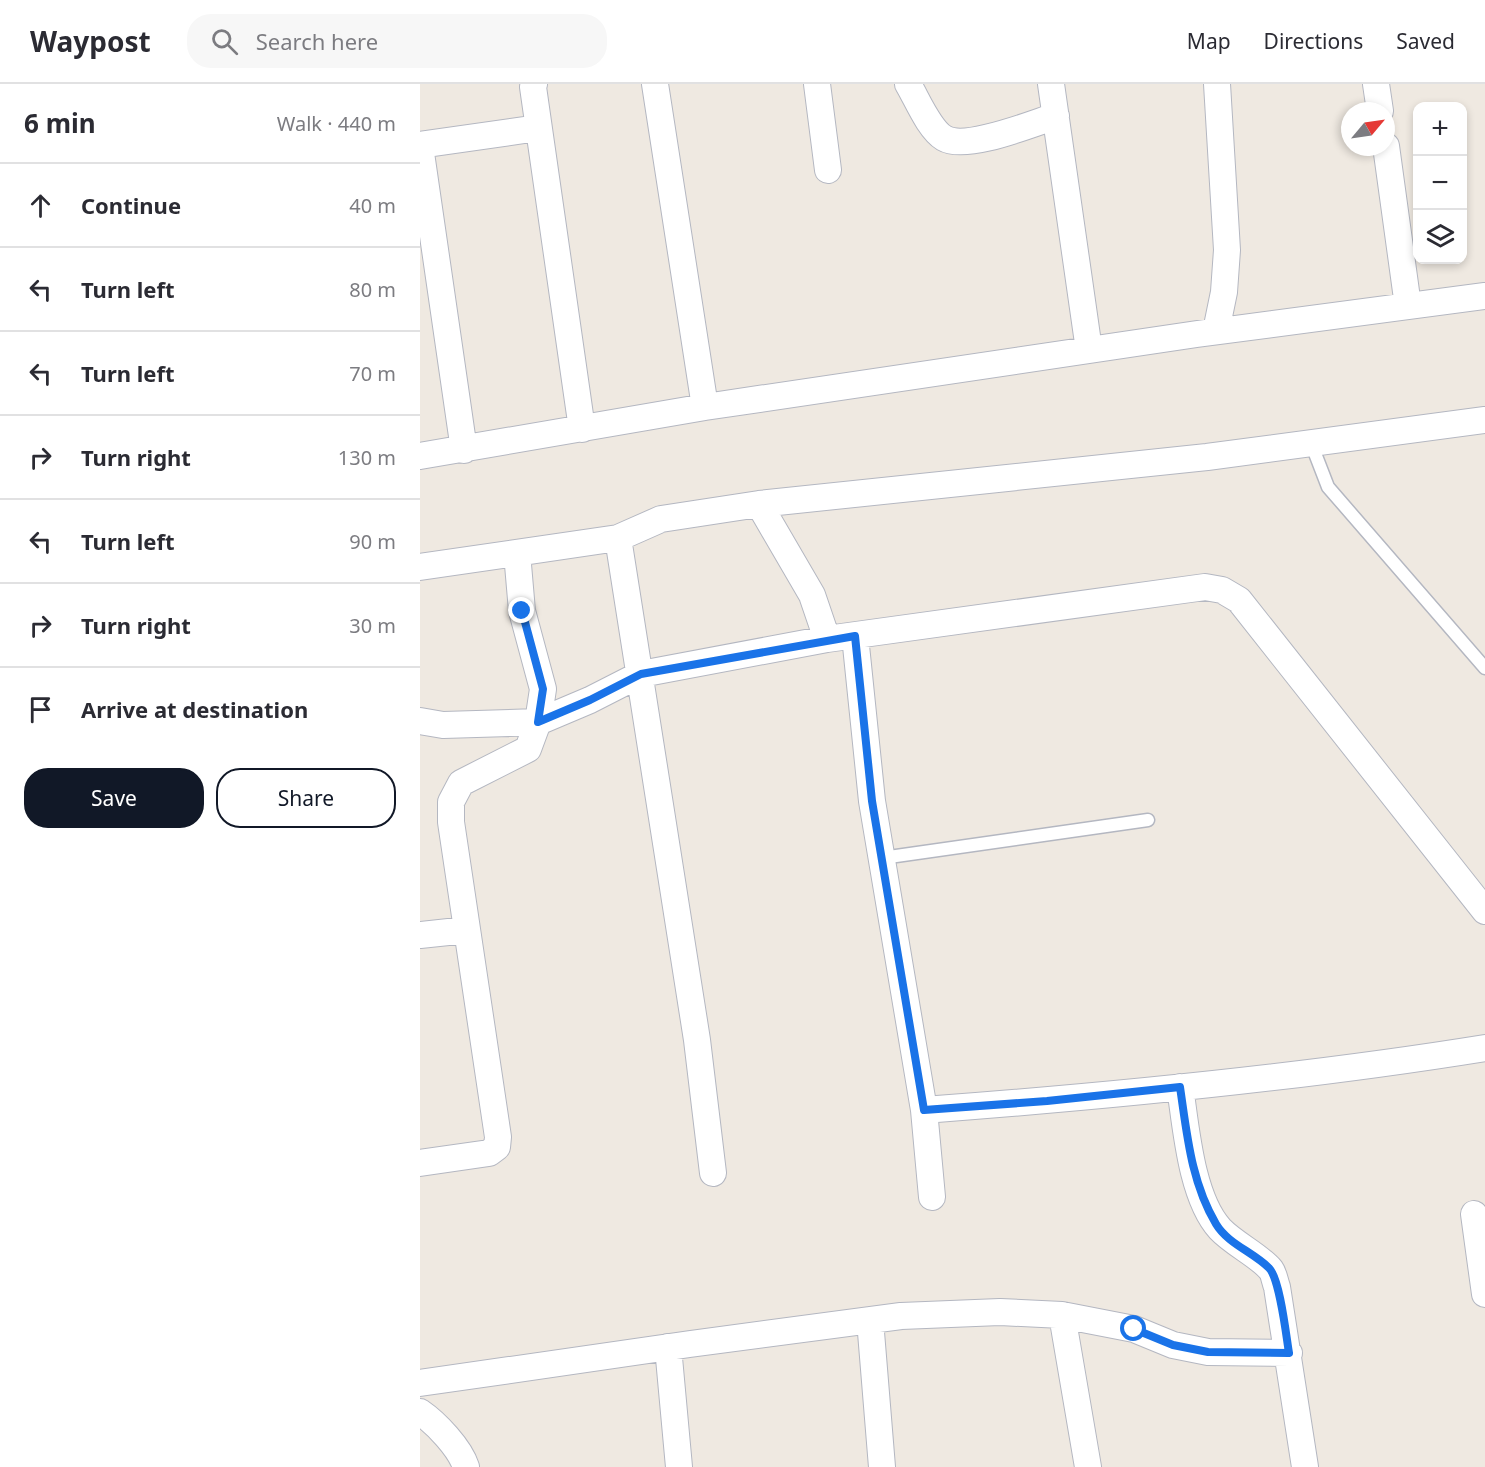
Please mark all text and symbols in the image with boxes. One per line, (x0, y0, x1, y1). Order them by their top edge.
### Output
search box (187, 14, 607, 68)
text: Waypost (30, 22, 151, 60)
icon: search (208, 25, 241, 58)
text: Search here (256, 26, 378, 56)
text: Map (1187, 27, 1231, 55)
text: Directions (1264, 27, 1363, 55)
text: Saved (1396, 27, 1455, 55)
north arrow (1341, 102, 1395, 156)
map controls (1413, 102, 1467, 264)
button: + (1413, 102, 1467, 156)
text: 6 min (24, 105, 96, 141)
text: Walk · 440 m (277, 110, 396, 137)
button: − (1413, 156, 1467, 210)
icon: ahead (24, 189, 57, 222)
text: Continue (81, 190, 181, 220)
text: 40 m (349, 192, 396, 219)
button: layers (1413, 210, 1467, 264)
icon: left (24, 273, 57, 306)
text: Turn left (81, 274, 175, 304)
text: 80 m (349, 276, 396, 303)
icon: left (24, 357, 57, 390)
text: Turn left (81, 358, 175, 388)
text: 70 m (349, 360, 396, 387)
icon: right (24, 441, 57, 474)
text: Turn right (81, 442, 191, 472)
text: 130 m (338, 444, 396, 471)
icon: left (24, 525, 57, 558)
text: Turn left (81, 526, 175, 556)
text: 90 m (349, 528, 396, 555)
route end (508, 597, 534, 623)
icon: right (24, 609, 57, 642)
text: Turn right (81, 610, 191, 640)
text: 30 m (349, 612, 396, 639)
icon: arrive (24, 693, 57, 726)
text: Arrive at destination (81, 694, 308, 724)
button: Save (24, 768, 204, 828)
button: Share (216, 768, 396, 828)
route start (1120, 1315, 1146, 1341)

